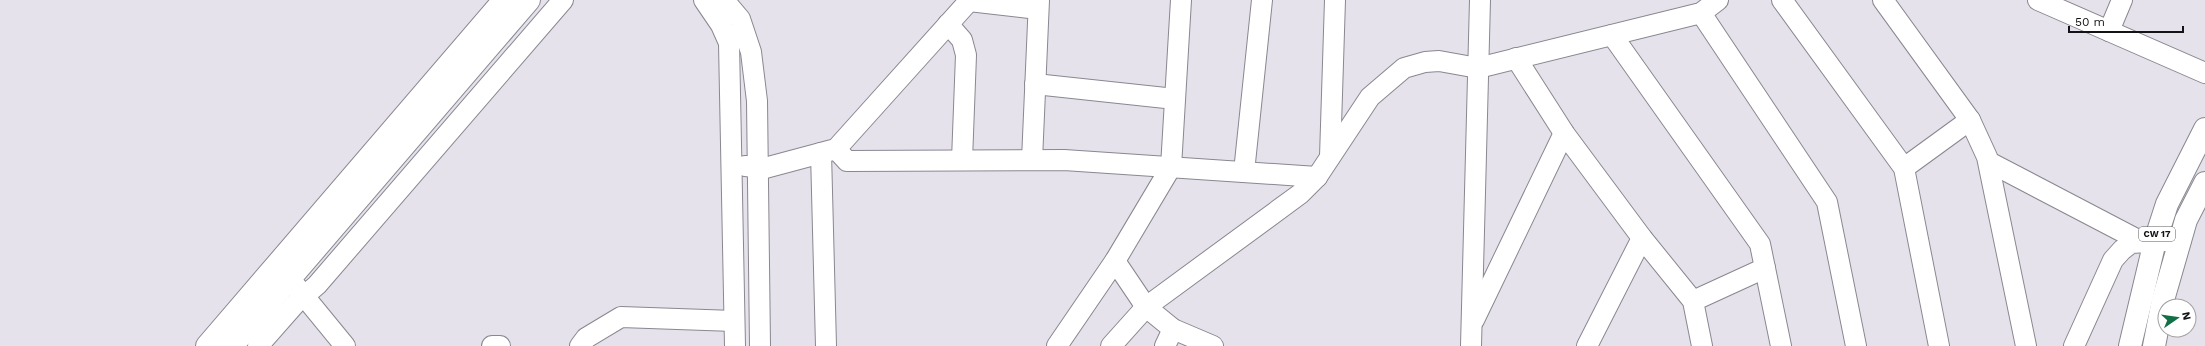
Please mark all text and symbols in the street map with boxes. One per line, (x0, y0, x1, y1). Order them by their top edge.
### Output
scale bar (2069, 8, 2183, 34)
text: 50 m (2075, 15, 2105, 29)
road number: CW 17 (2139, 227, 2175, 241)
north arrow (2157, 298, 2197, 338)
text: N (2179, 310, 2194, 321)

